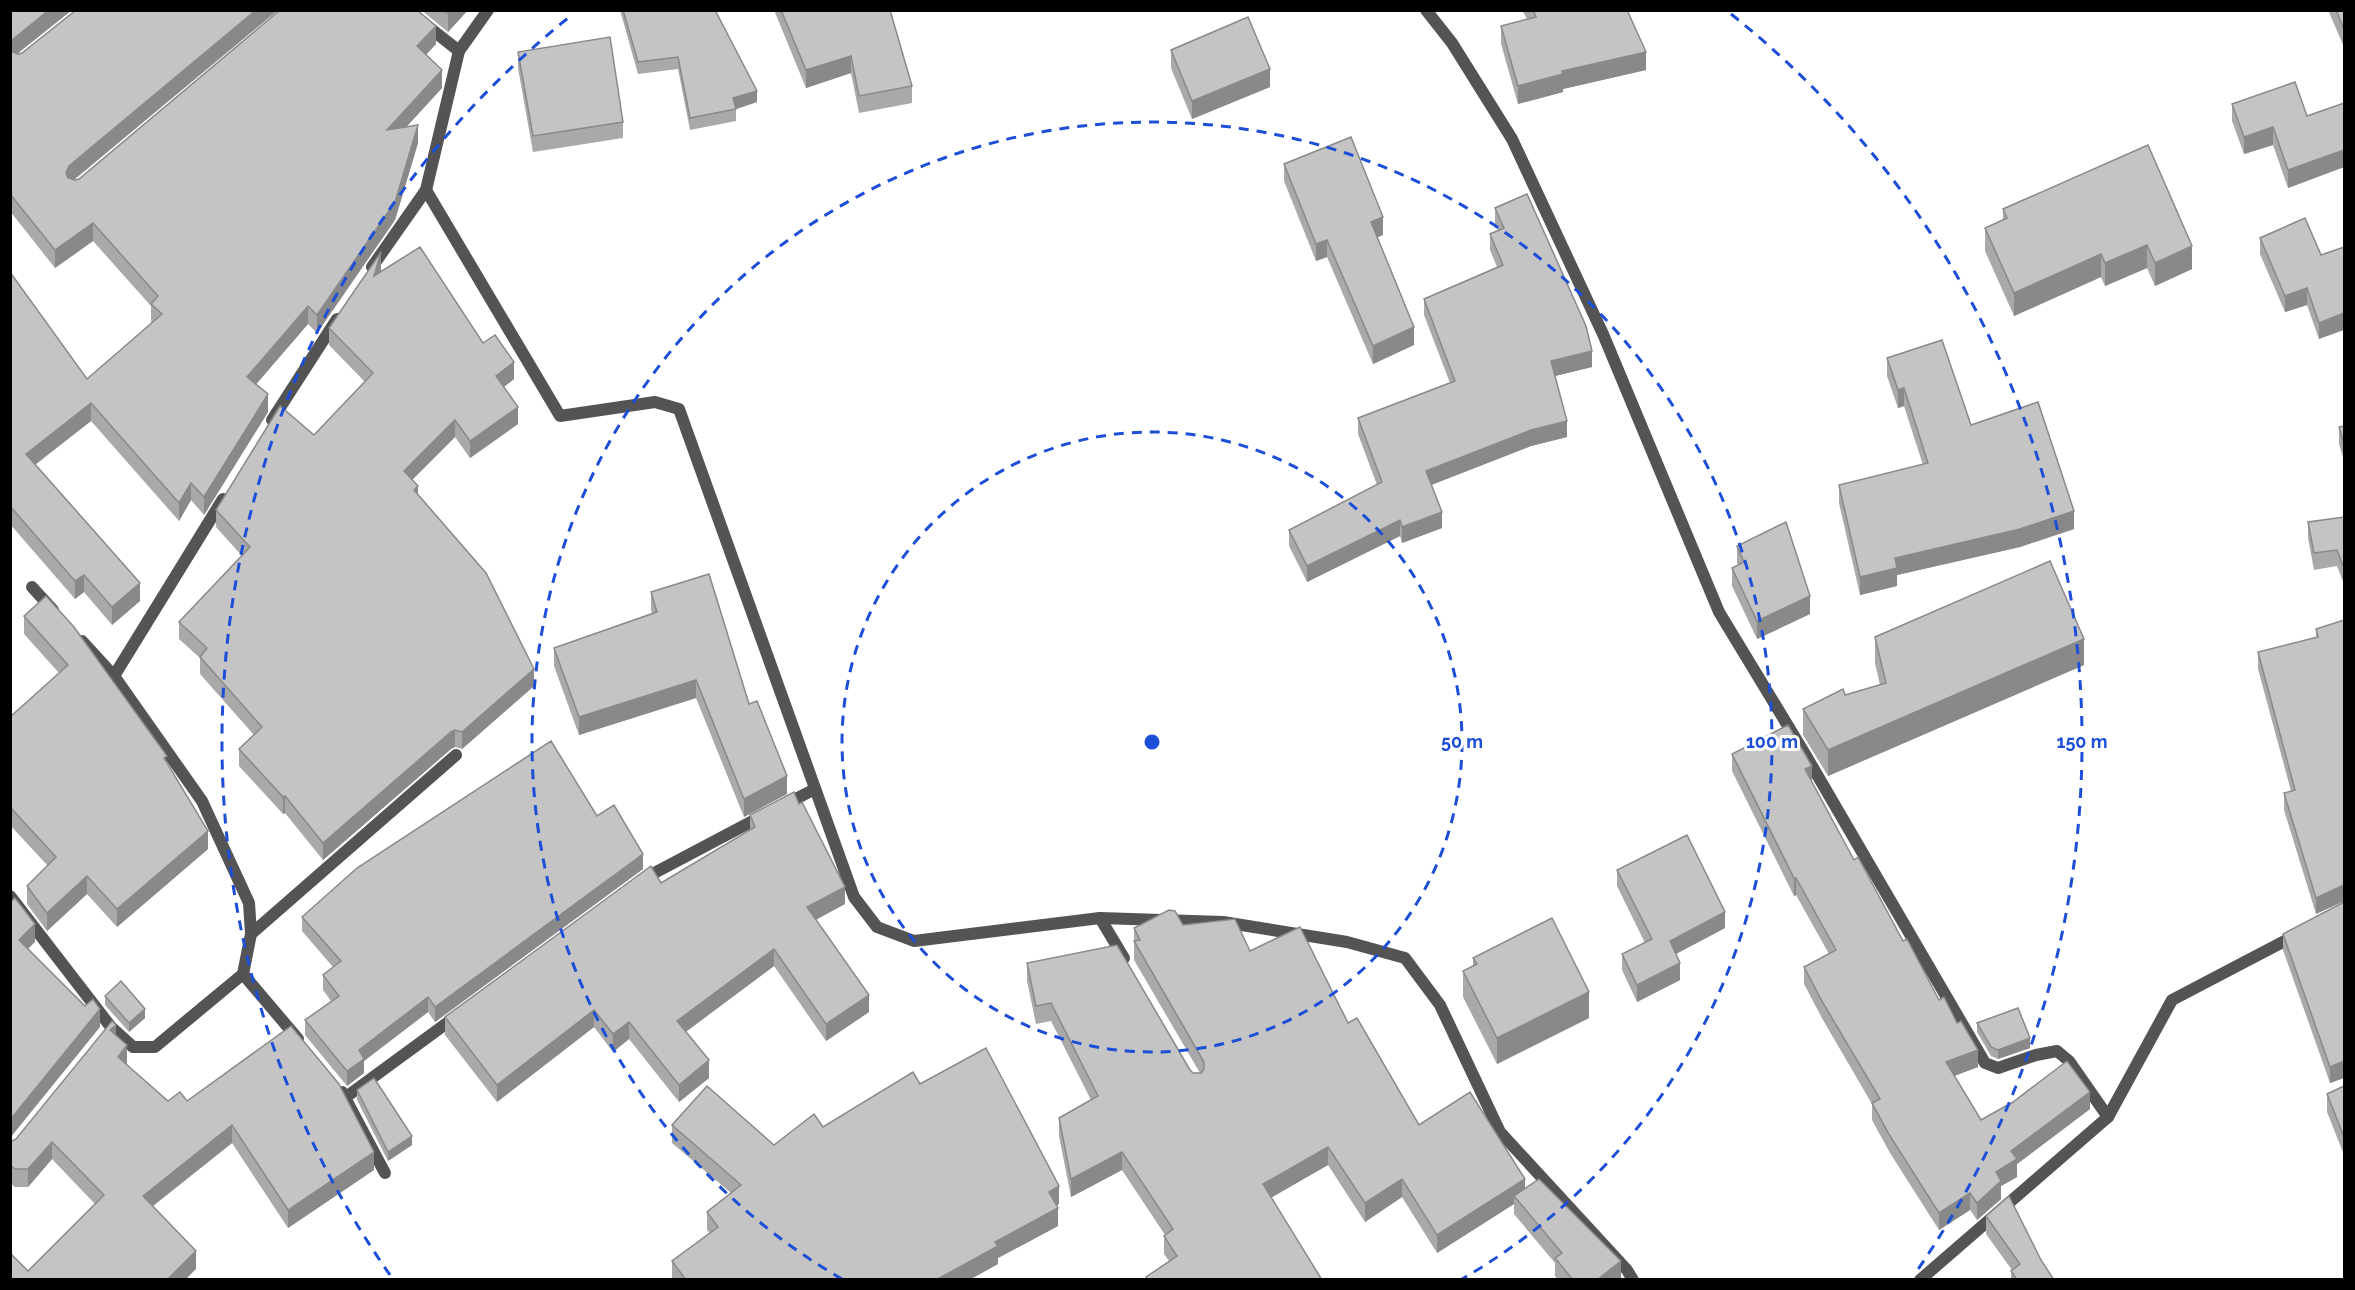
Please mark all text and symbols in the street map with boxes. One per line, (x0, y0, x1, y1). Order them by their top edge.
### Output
text: 50 m (1441, 731, 1483, 752)
text: 100 m (1746, 731, 1798, 752)
text: 150 m (2057, 731, 2108, 752)
centre of rings (1142, 732, 1162, 752)

